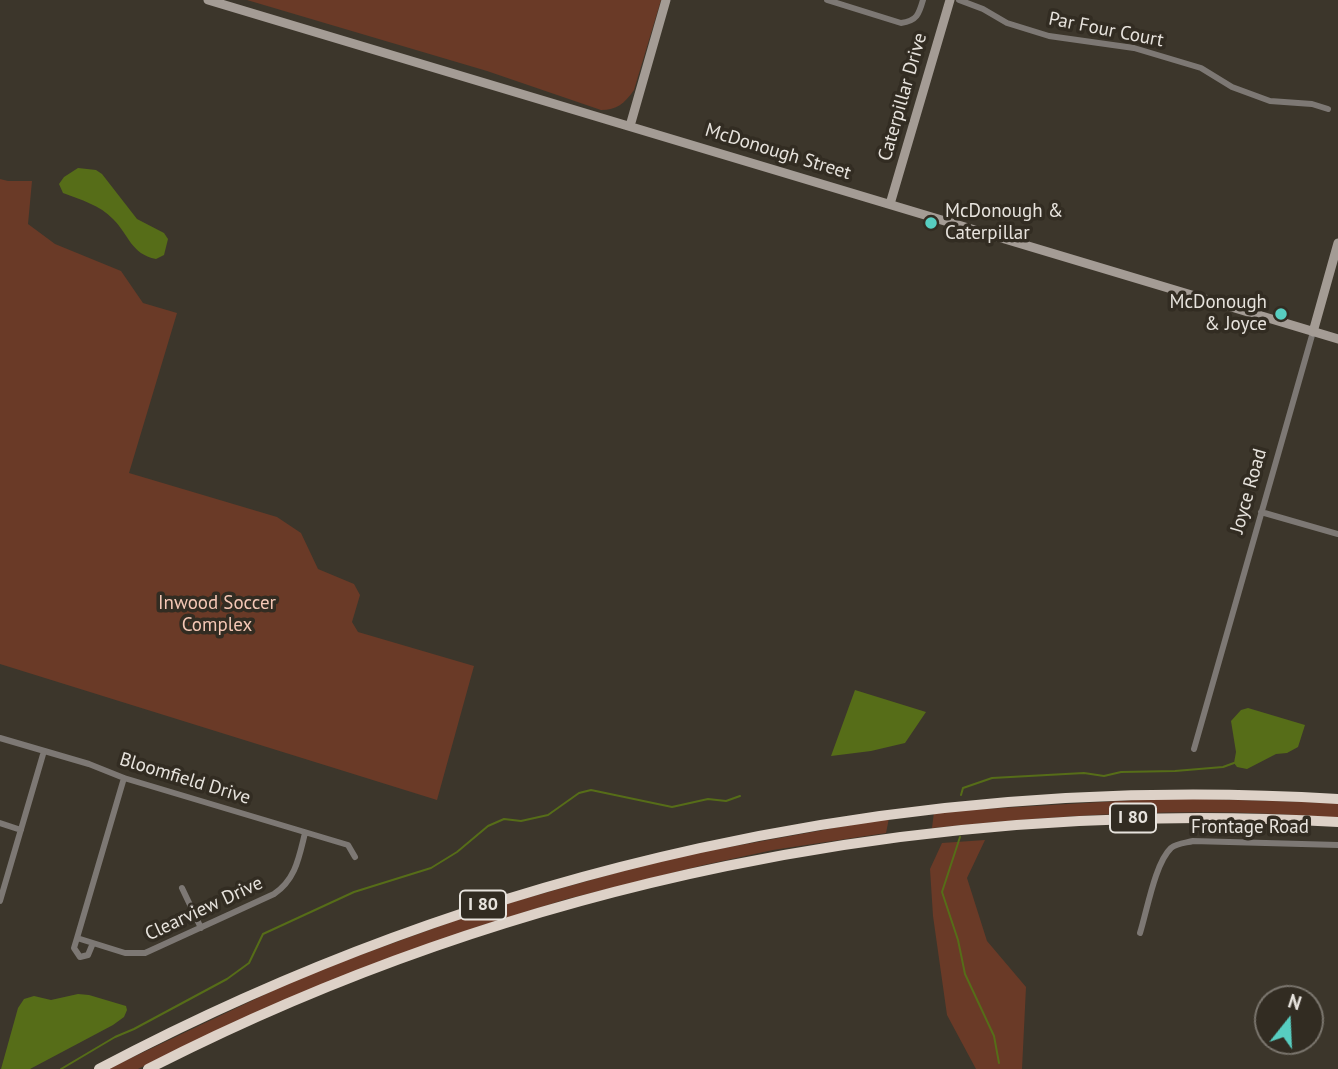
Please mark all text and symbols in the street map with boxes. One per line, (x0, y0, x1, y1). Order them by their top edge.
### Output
street label: Par Four Court (1047, 8, 1165, 52)
street label: Caterpillar Drive (874, 30, 932, 164)
street label: McDonough Street (702, 119, 854, 185)
place label: McDonough & Caterpillar (945, 201, 1063, 245)
marker: McDonough & Caterpillar (923, 215, 939, 231)
place label: McDonough & Joyce (1169, 292, 1267, 336)
marker: McDonough & Joyce (1273, 306, 1289, 322)
street label: Joyce Road (1226, 446, 1272, 536)
park label: Inwood Soccer Complex (158, 593, 276, 637)
street label: Bloomfield Drive (117, 748, 253, 810)
road number: I 80 (1110, 804, 1156, 832)
street label: Frontage Road (1191, 817, 1309, 839)
street label: Clearview Drive (142, 872, 266, 946)
road number: I 80 (460, 890, 506, 920)
north arrow (1254, 985, 1324, 1055)
text: N (1285, 989, 1305, 1015)

